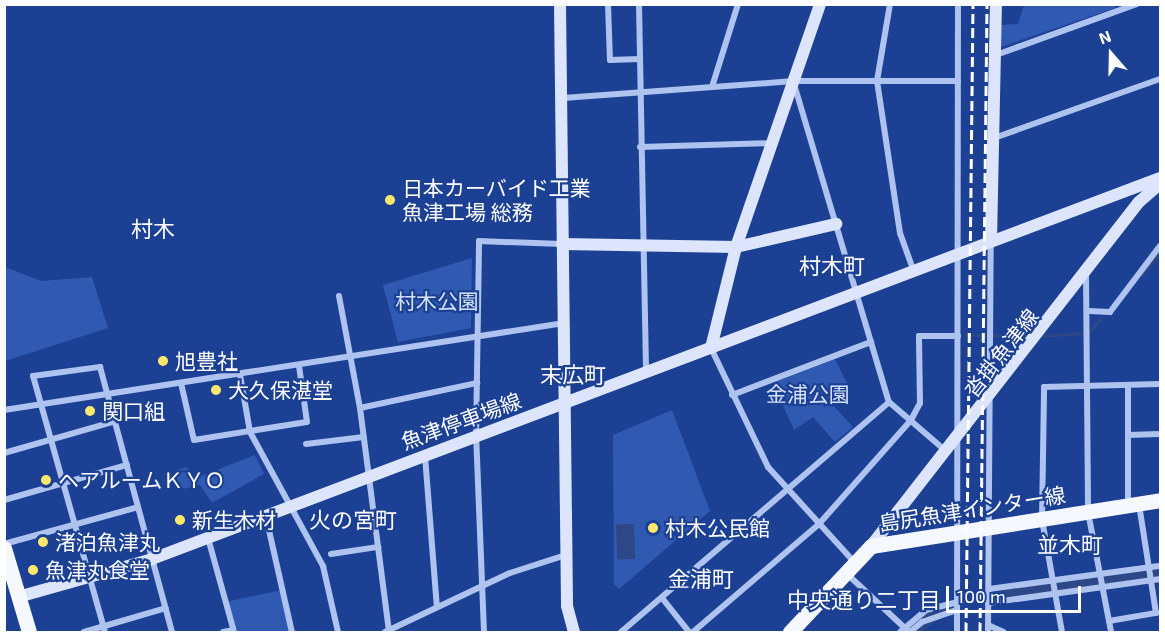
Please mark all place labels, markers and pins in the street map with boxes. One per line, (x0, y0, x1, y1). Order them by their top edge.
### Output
place label: 日本カーバイド工業 魚津工場 総務 (402, 175, 591, 225)
marker: 日本カーバイド工業 魚津工場 総務 (383, 193, 397, 207)
place label: 旭豊社 (175, 348, 238, 374)
marker: 旭豊社 (156, 354, 170, 368)
place label: 大久保湛堂 (228, 377, 333, 403)
marker: 大久保湛堂 (209, 383, 223, 397)
place label: 関口組 (102, 398, 165, 424)
marker: 関口組 (83, 404, 97, 418)
place label: ヘアルームＫＹＯ (58, 467, 226, 493)
marker: ヘアルームＫＹＯ (39, 473, 53, 487)
place label: 新生木材 (192, 507, 276, 533)
marker: 新生木材 (173, 513, 187, 527)
place label: 村木公民館 (665, 515, 770, 541)
marker: 村木公民館 (646, 521, 660, 535)
place label: 渚泊魚津丸 (55, 529, 160, 555)
marker: 渚泊魚津丸 (36, 535, 50, 549)
place label: 魚津丸食堂 (45, 557, 150, 583)
marker: 魚津丸食堂 (26, 563, 40, 577)

